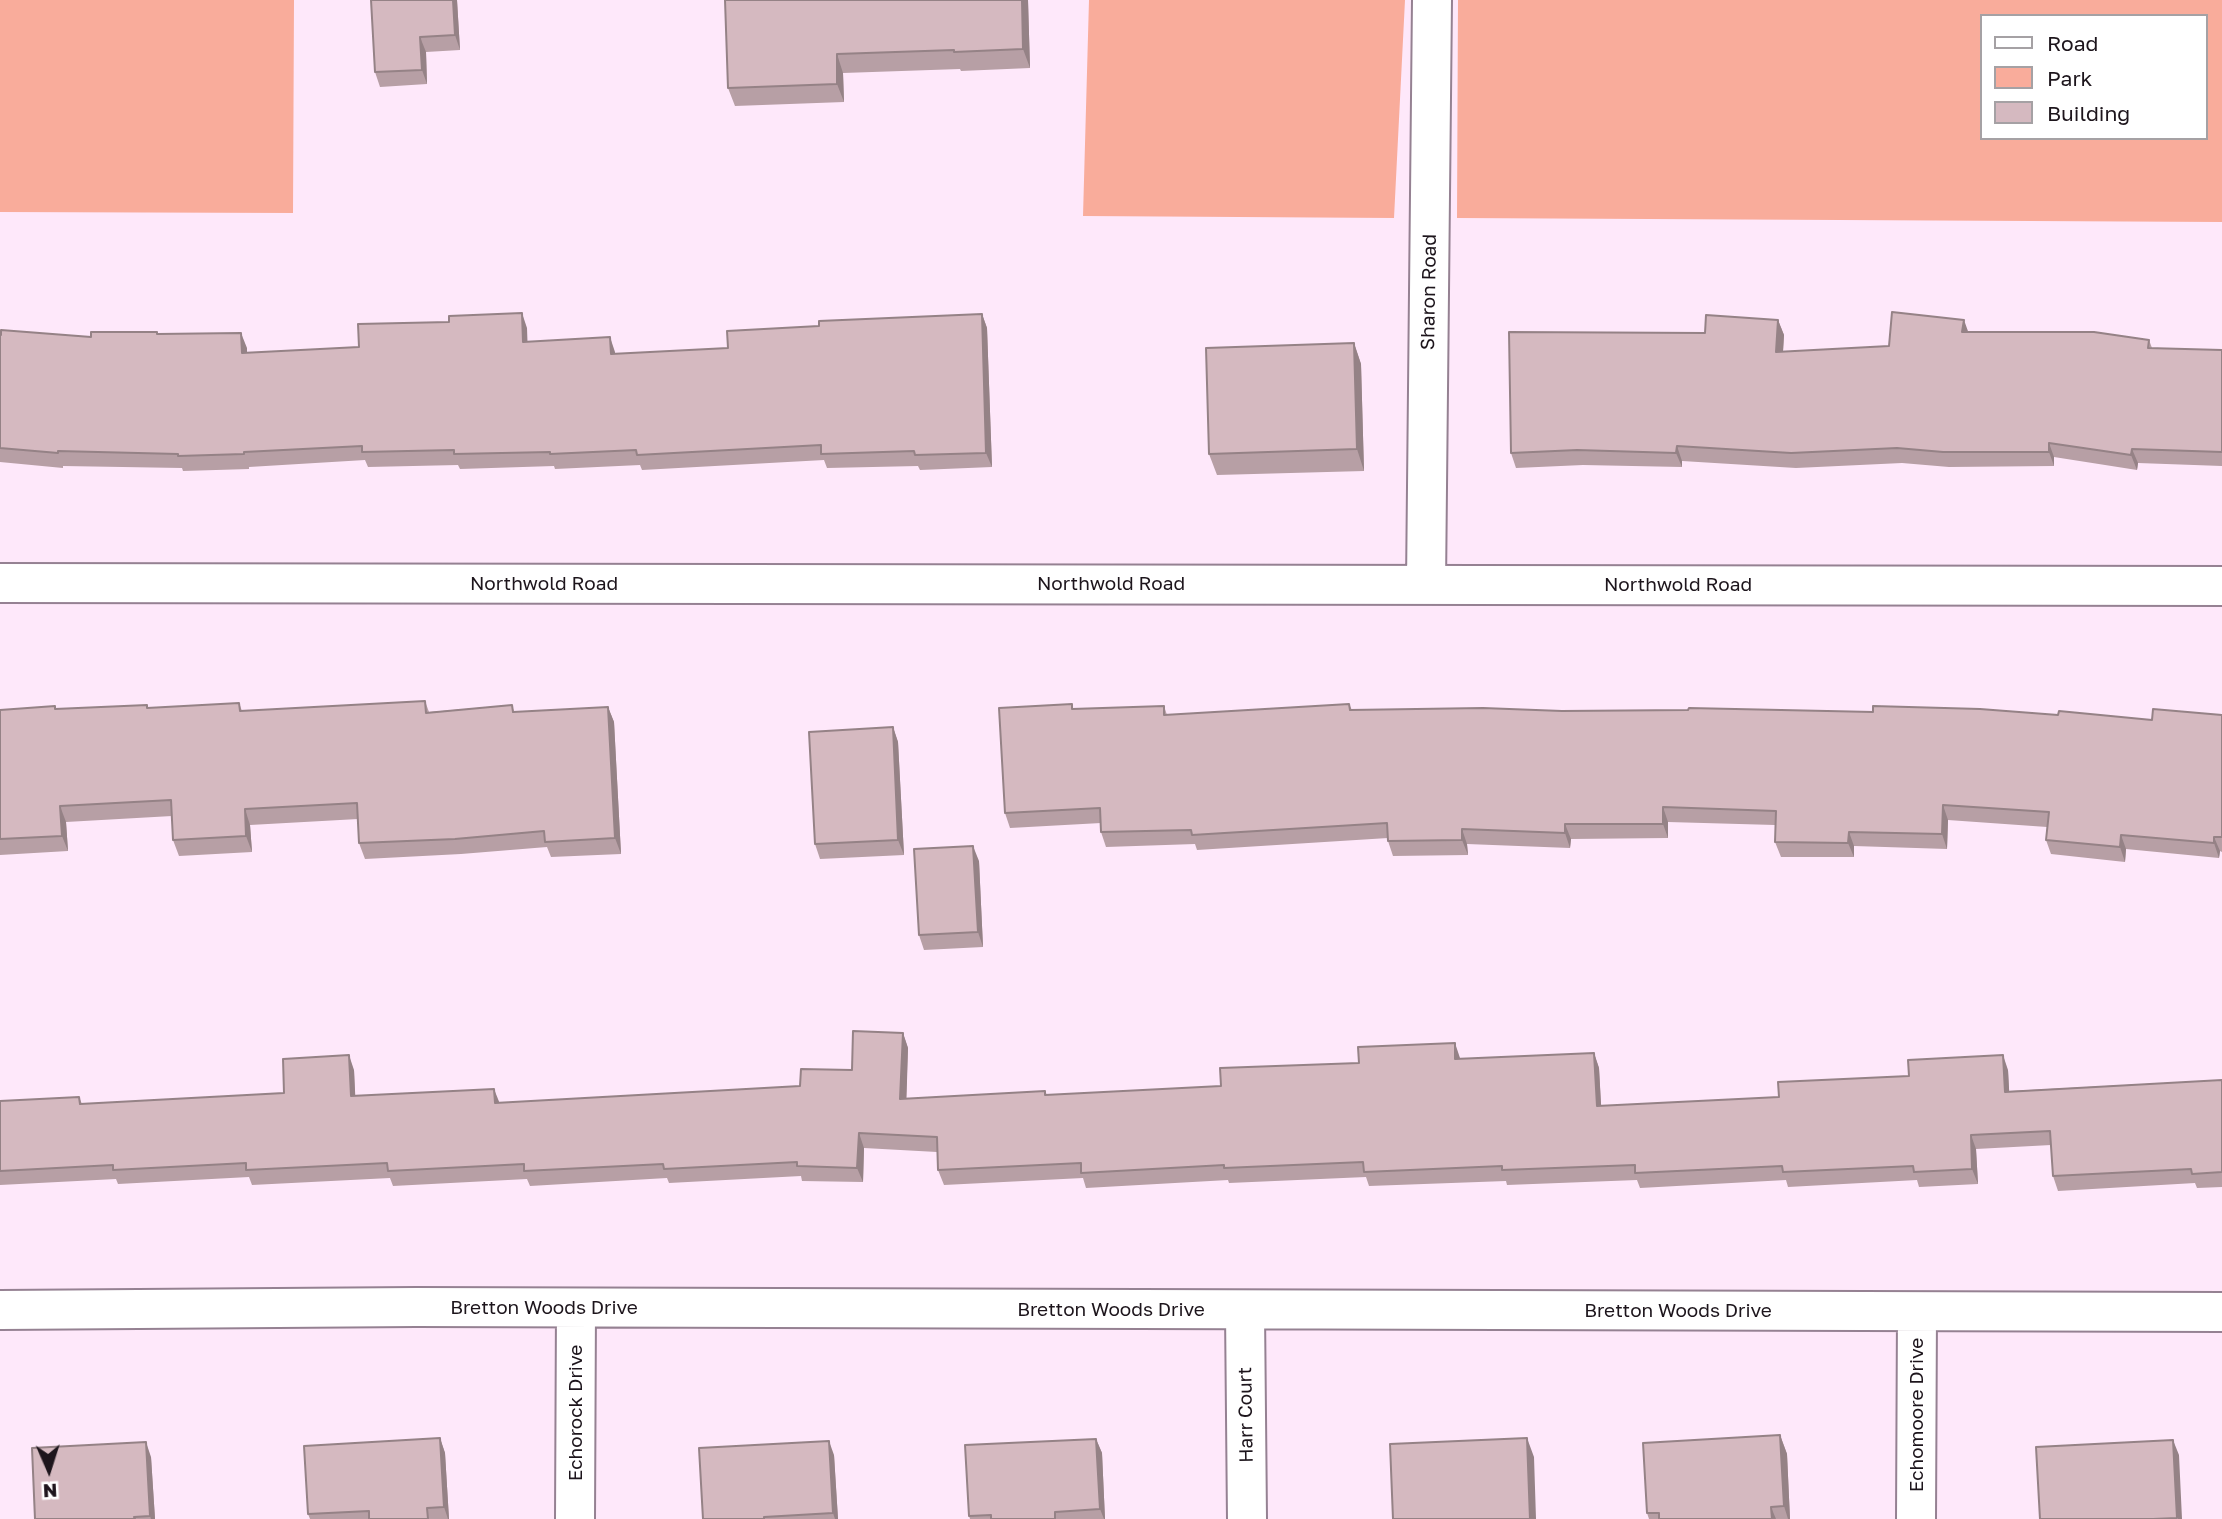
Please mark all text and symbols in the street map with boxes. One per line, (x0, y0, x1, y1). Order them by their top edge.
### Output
legend (1980, 14, 2208, 140)
text: Road (2047, 30, 2098, 56)
text: Park (2047, 65, 2092, 91)
text: Building (2047, 100, 2130, 126)
street label: Sharon Road (1417, 234, 1441, 350)
street label: Northwold Road (470, 573, 618, 595)
street label: Northwold Road (1037, 573, 1185, 595)
street label: Northwold Road (1604, 574, 1752, 596)
street label: Bretton Woods Drive (450, 1297, 638, 1319)
street label: Bretton Woods Drive (1017, 1299, 1205, 1321)
street label: Bretton Woods Drive (1584, 1300, 1772, 1322)
street label: Echomoore Drive (1906, 1338, 1928, 1492)
street label: Echorock Drive (565, 1345, 587, 1481)
street label: Harr Court (1234, 1367, 1258, 1463)
north arrow (14, 1435, 84, 1505)
text: N (42, 1480, 58, 1503)

